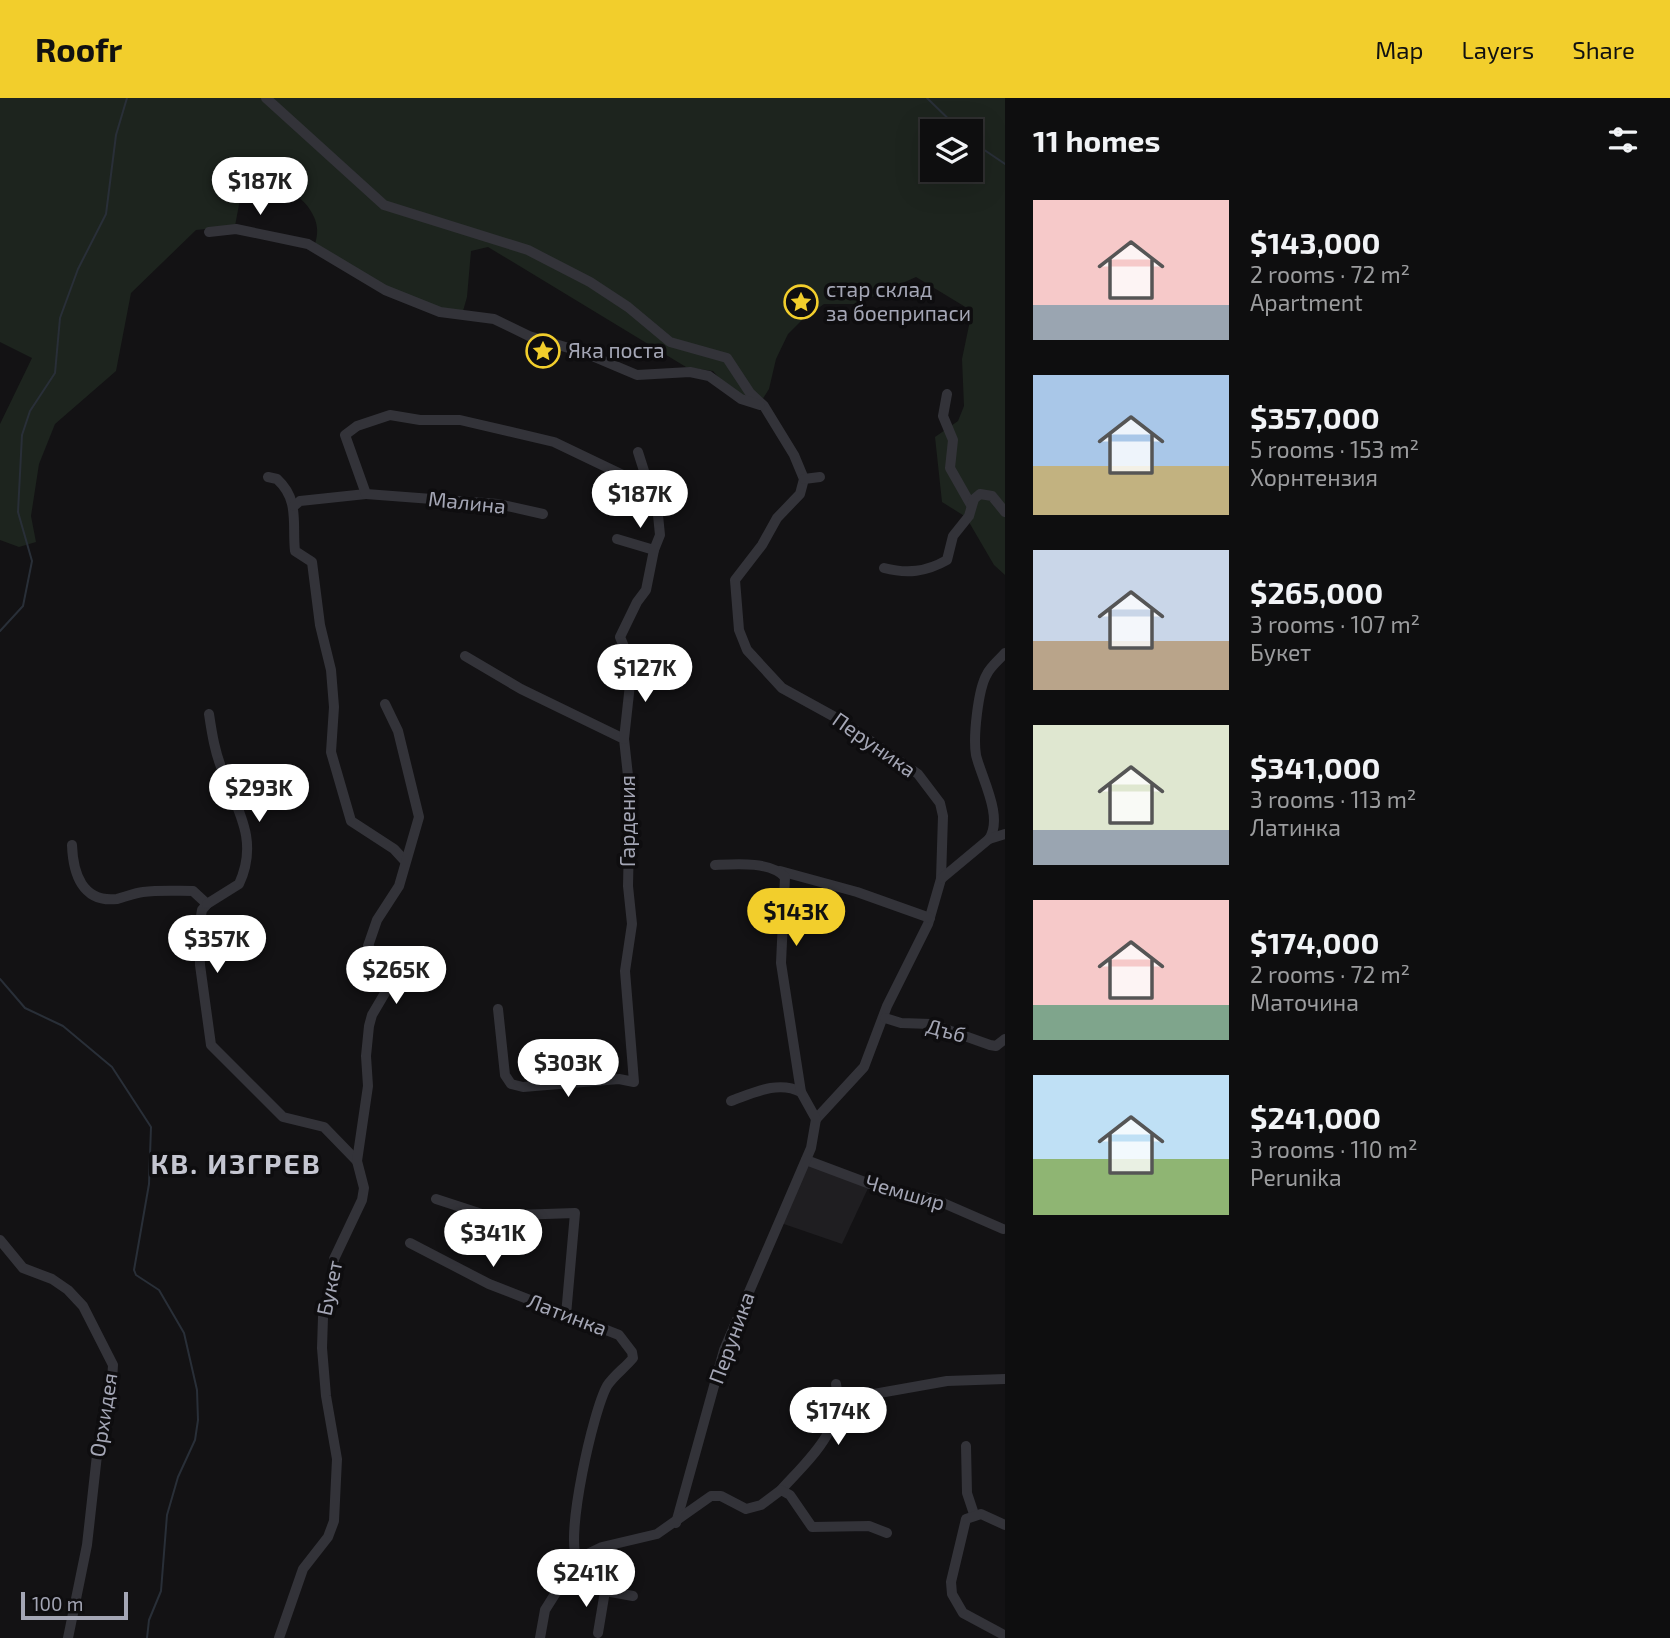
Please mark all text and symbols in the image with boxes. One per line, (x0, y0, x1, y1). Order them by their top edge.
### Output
text: Roofr (35, 29, 122, 69)
text: Map (1375, 35, 1423, 64)
text: Layers (1461, 35, 1534, 64)
text: Share (1572, 35, 1635, 64)
map controls (920, 119, 983, 182)
button: layers (920, 119, 983, 182)
icon: filters (1604, 121, 1642, 159)
text: 11 homes (1033, 122, 1160, 158)
pin: $187K (211, 158, 309, 217)
text: $187K (228, 166, 292, 194)
text: $143,000 (1250, 224, 1381, 260)
icon: home (1089, 228, 1173, 312)
text: 2 rooms · 72 m² (1250, 260, 1410, 288)
place label: стар склад за боеприпаси (826, 276, 971, 325)
place icon: стар склад за боеприпаси (782, 283, 820, 321)
text: Apartment (1250, 288, 1363, 316)
place icon: Яка поста (524, 332, 562, 370)
place label: Яка поста (568, 337, 665, 362)
text: $357,000 (1250, 399, 1380, 435)
icon: home (1089, 403, 1173, 487)
text: 5 rooms · 153 m² (1250, 435, 1419, 463)
text: Хорнтензия (1250, 463, 1378, 491)
pin: $187K (591, 470, 689, 530)
text: $187K (608, 479, 672, 507)
street label: Малина (427, 485, 507, 518)
text: $265,000 (1250, 574, 1383, 610)
icon: home (1089, 578, 1173, 662)
text: 3 rooms · 107 m² (1250, 610, 1420, 638)
text: Букет (1250, 638, 1311, 666)
pin: $127K (596, 644, 694, 704)
text: $127K (613, 653, 677, 681)
street label: Перуника (828, 706, 921, 782)
text: $341,000 (1250, 749, 1381, 785)
icon: home (1089, 753, 1173, 837)
pin: $293K (210, 764, 308, 824)
text: $293K (225, 773, 293, 801)
street label: Гардения (614, 775, 639, 867)
text: 3 rooms · 113 m² (1250, 785, 1416, 813)
text: Латинка (1250, 813, 1341, 841)
pin: $143K (747, 888, 845, 948)
text: $143K (763, 897, 829, 925)
pin: $357K (168, 916, 266, 975)
text: $357K (184, 924, 250, 952)
text: $174,000 (1250, 924, 1379, 960)
icon: home (1089, 928, 1173, 1012)
pin: $265K (347, 946, 445, 1006)
text: $265K (362, 955, 430, 983)
text: 2 rooms · 72 m² (1250, 960, 1410, 988)
text: Маточина (1250, 988, 1359, 1016)
street label: Дъб (924, 1012, 969, 1047)
pin: $303K (519, 1040, 617, 1099)
text: $303K (534, 1048, 602, 1076)
text: $241,000 (1250, 1099, 1381, 1135)
icon: home (1089, 1103, 1173, 1187)
text: 3 rooms · 110 m² (1250, 1135, 1417, 1163)
district label: КВ. ИЗГРЕВ (150, 1146, 322, 1180)
text: Perunika (1250, 1163, 1342, 1191)
street label: Чемшир (863, 1168, 948, 1215)
pin: $341K (444, 1210, 542, 1269)
text: $341K (460, 1218, 526, 1246)
street label: Букет (310, 1258, 348, 1318)
street label: Латинка (524, 1287, 611, 1340)
street label: Перуника (702, 1288, 760, 1387)
street label: Орхидея (84, 1371, 121, 1459)
pin: $174K (789, 1388, 887, 1447)
text: $174K (806, 1396, 870, 1424)
pin: $241K (537, 1550, 635, 1609)
text: $241K (553, 1558, 619, 1586)
scale bar (21, 1589, 128, 1621)
text: 100 m (32, 1592, 83, 1615)

